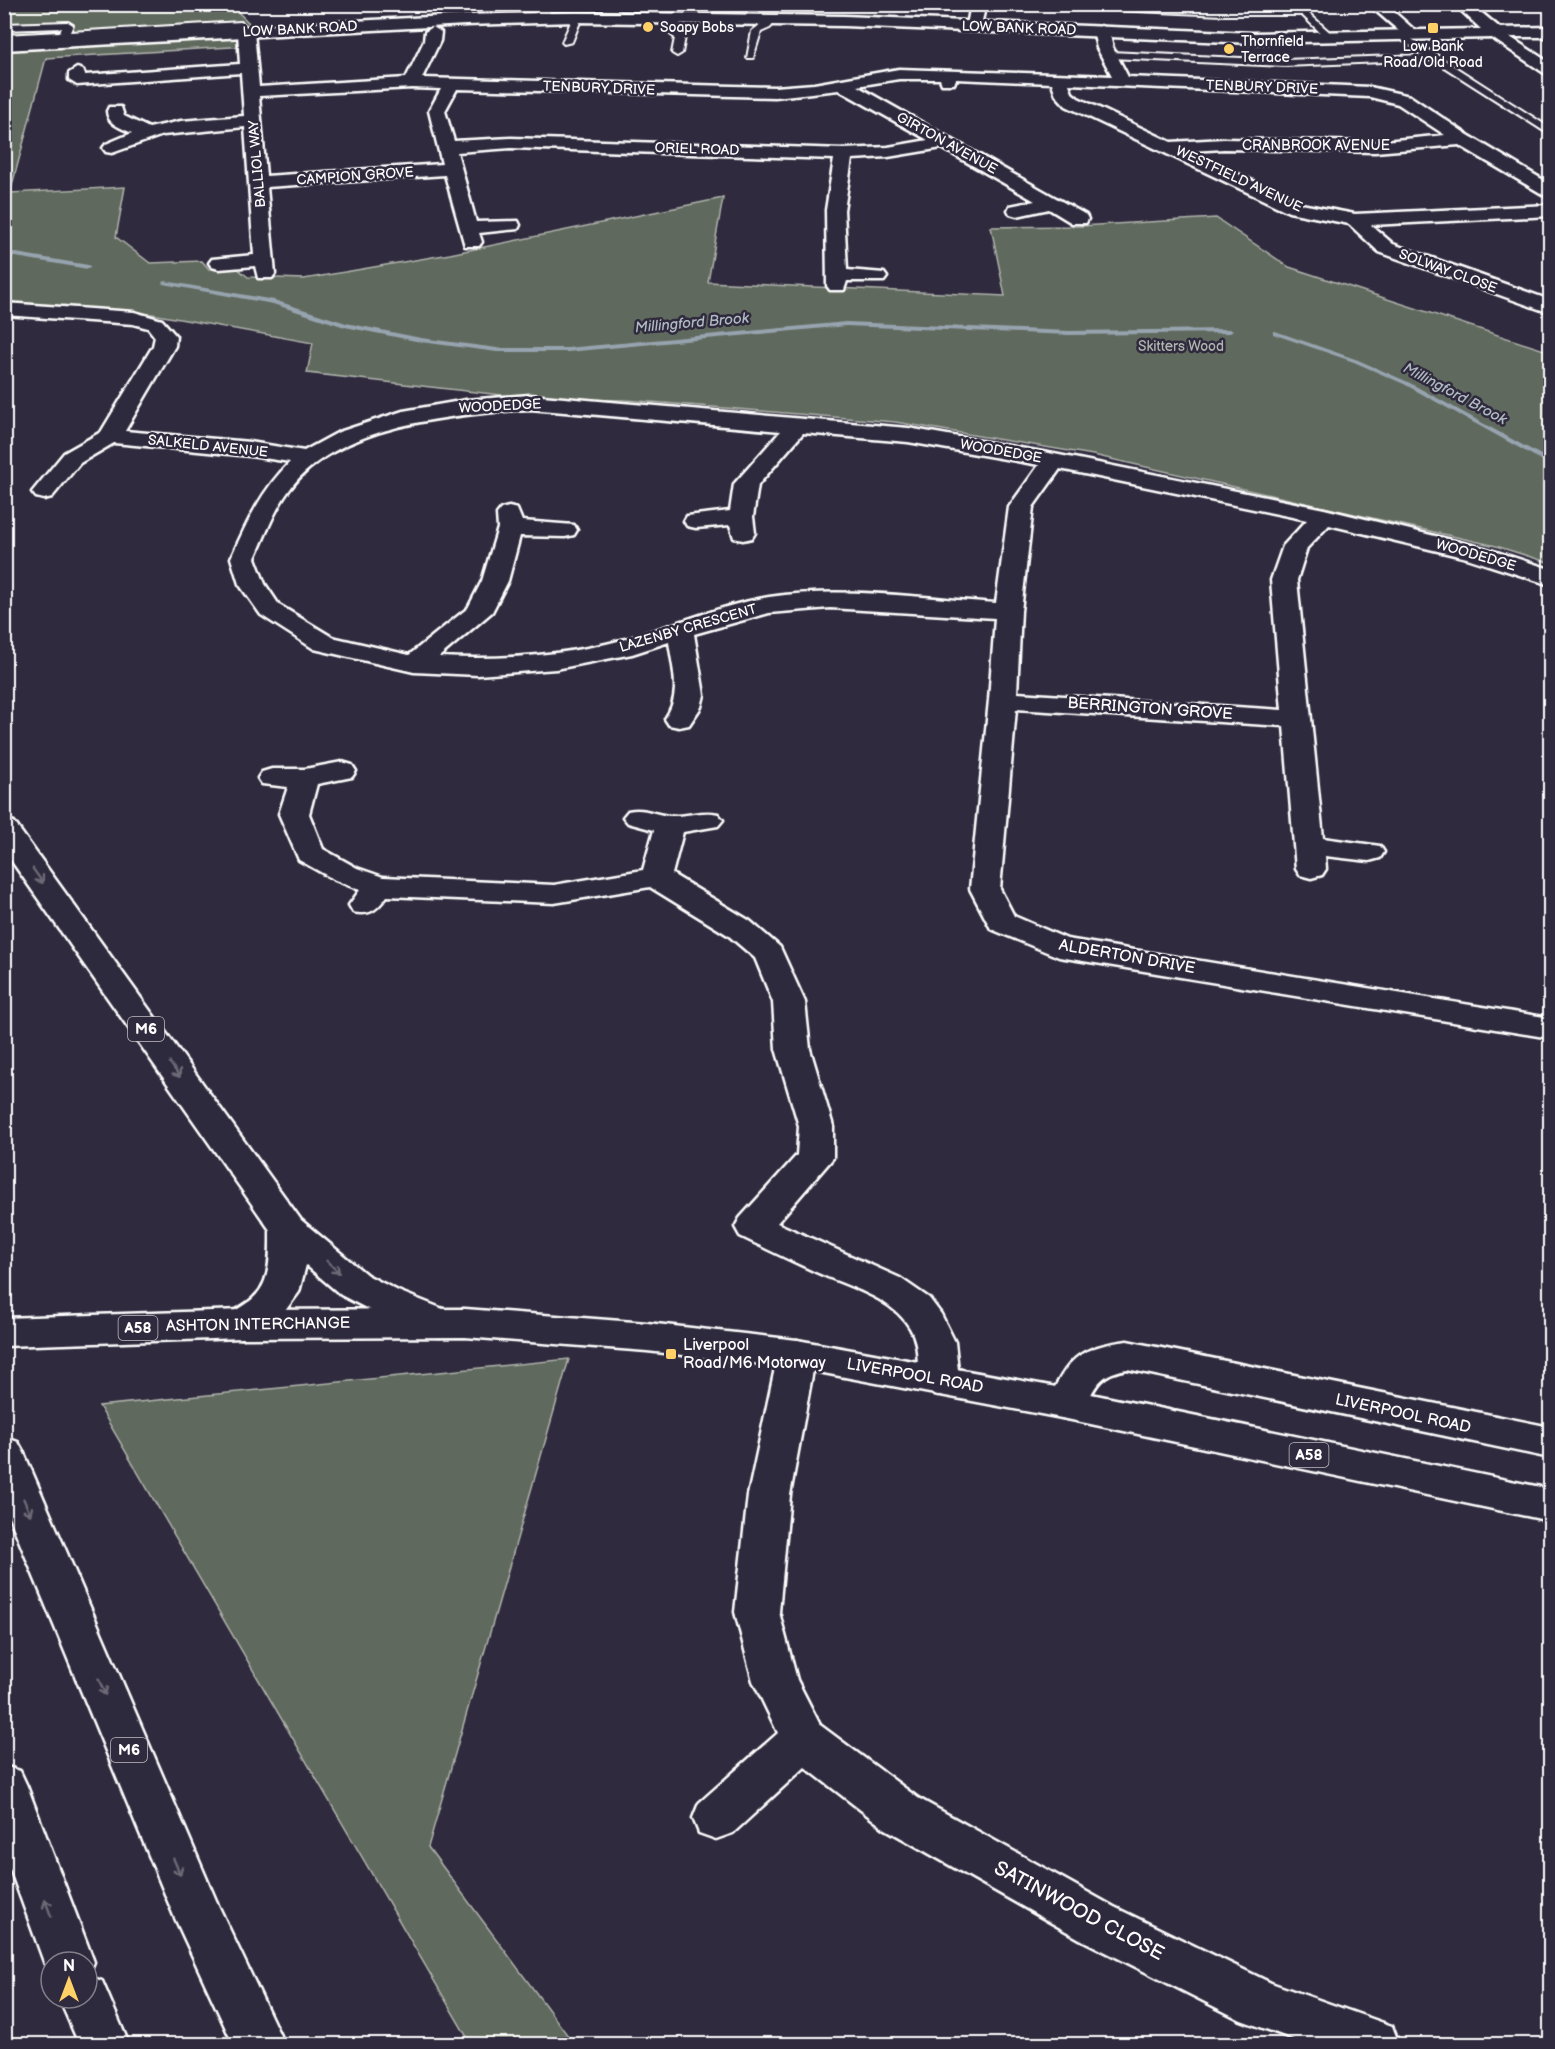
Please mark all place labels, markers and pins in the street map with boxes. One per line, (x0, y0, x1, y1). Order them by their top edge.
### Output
place label: Soapy Bobs (660, 19, 734, 36)
marker: Soapy Bobs (641, 20, 655, 34)
marker: Low Bank Road/Old Road (1426, 21, 1440, 35)
place label: Thornfield Terrace (1241, 33, 1304, 66)
place label: Low Bank Road/Old Road (1383, 38, 1483, 71)
marker: Thornfield Terrace (1222, 42, 1236, 56)
place label: Liverpool Road/M6 Motorway (683, 1336, 827, 1373)
marker: Liverpool Road/M6 Motorway (664, 1347, 678, 1361)

